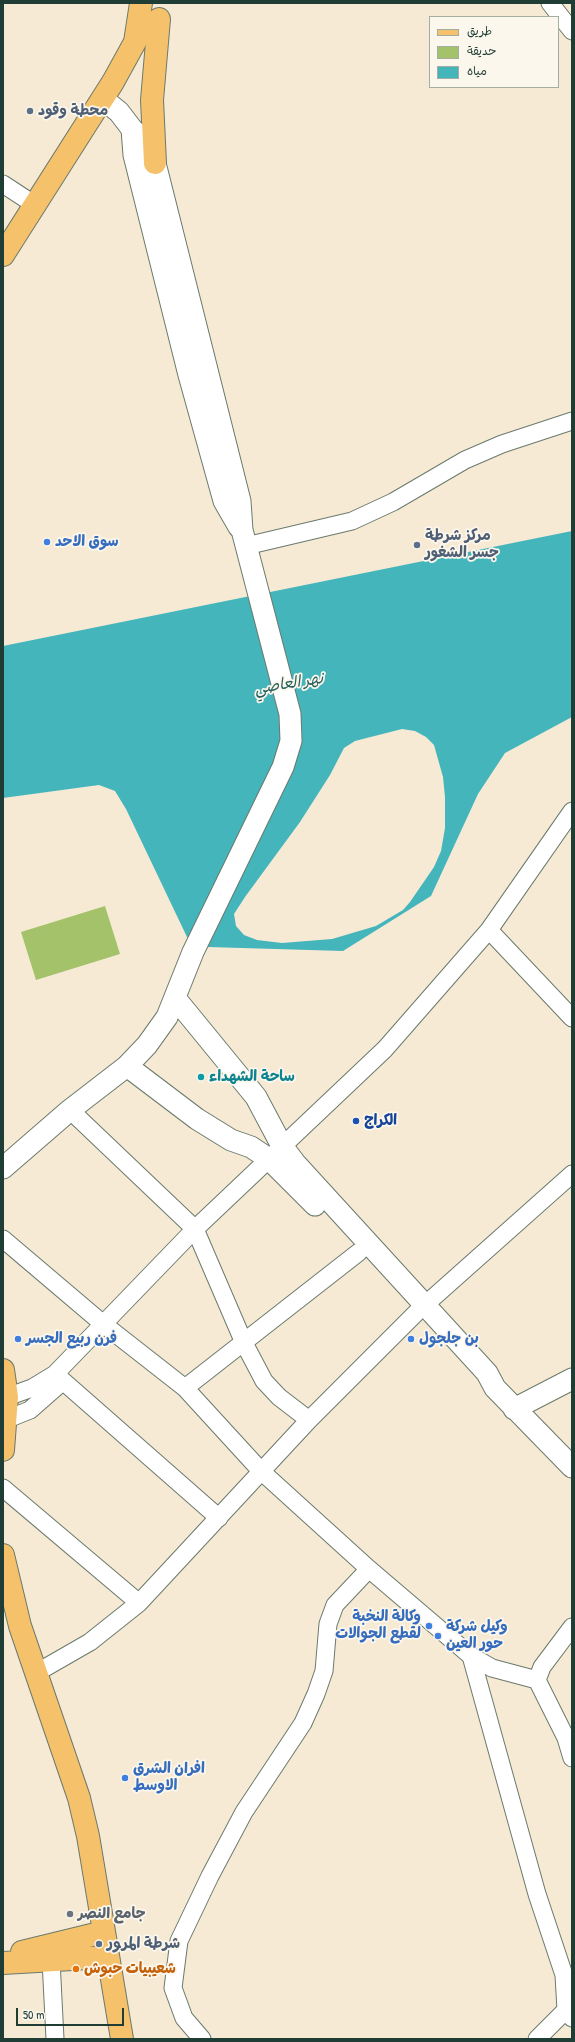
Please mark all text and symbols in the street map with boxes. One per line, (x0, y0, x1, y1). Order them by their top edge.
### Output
legend (429, 16, 559, 88)
text: طريق (467, 22, 492, 39)
text: حديقة (467, 42, 496, 59)
text: مياه (467, 62, 487, 79)
place label: محطة وقود (38, 102, 108, 120)
marker: محطة وقود (25, 106, 35, 116)
place label: مركز شرطة جسر الشغور (425, 527, 499, 562)
place label: سوق الاحد (55, 533, 119, 551)
marker: سوق الاحد (42, 537, 52, 547)
marker: مركز شرطة جسر الشغور (412, 540, 422, 550)
water label: نهر العاصي (253, 669, 325, 699)
place label: ساحة الشهداء (209, 1068, 295, 1086)
marker: ساحة الشهداء (196, 1072, 206, 1082)
place label: الكراج (364, 1112, 397, 1130)
marker: الكراج (351, 1116, 361, 1126)
place label: فرن ربيع الجسر (26, 1330, 117, 1348)
place label: بن جلجول (419, 1330, 479, 1348)
marker: فرن ربيع الجسر (13, 1334, 23, 1344)
marker: بن جلجول (406, 1334, 416, 1344)
place label: وكالة النخبة لقطع الجوالات (335, 1608, 421, 1643)
place label: وكيل شركة حور العين (446, 1618, 508, 1653)
marker: وكالة النخبة لقطع الجوالات (424, 1621, 434, 1631)
marker: وكيل شركة حور العين (433, 1631, 443, 1641)
place label: افران الشرق الاوسط (133, 1760, 205, 1795)
marker: افران الشرق الاوسط (120, 1773, 130, 1783)
place label: جامع النصر (78, 1905, 145, 1923)
marker: جامع النصر (65, 1909, 75, 1919)
place label: شرطة المرور (107, 1935, 180, 1953)
marker: شرطة المرور (94, 1939, 104, 1949)
place label: شعيبيات حبوش (84, 1960, 176, 1978)
marker: شعيبيات حبوش (71, 1964, 81, 1974)
scale bar (18, 2000, 126, 2026)
text: 50 m (23, 2006, 44, 2023)

